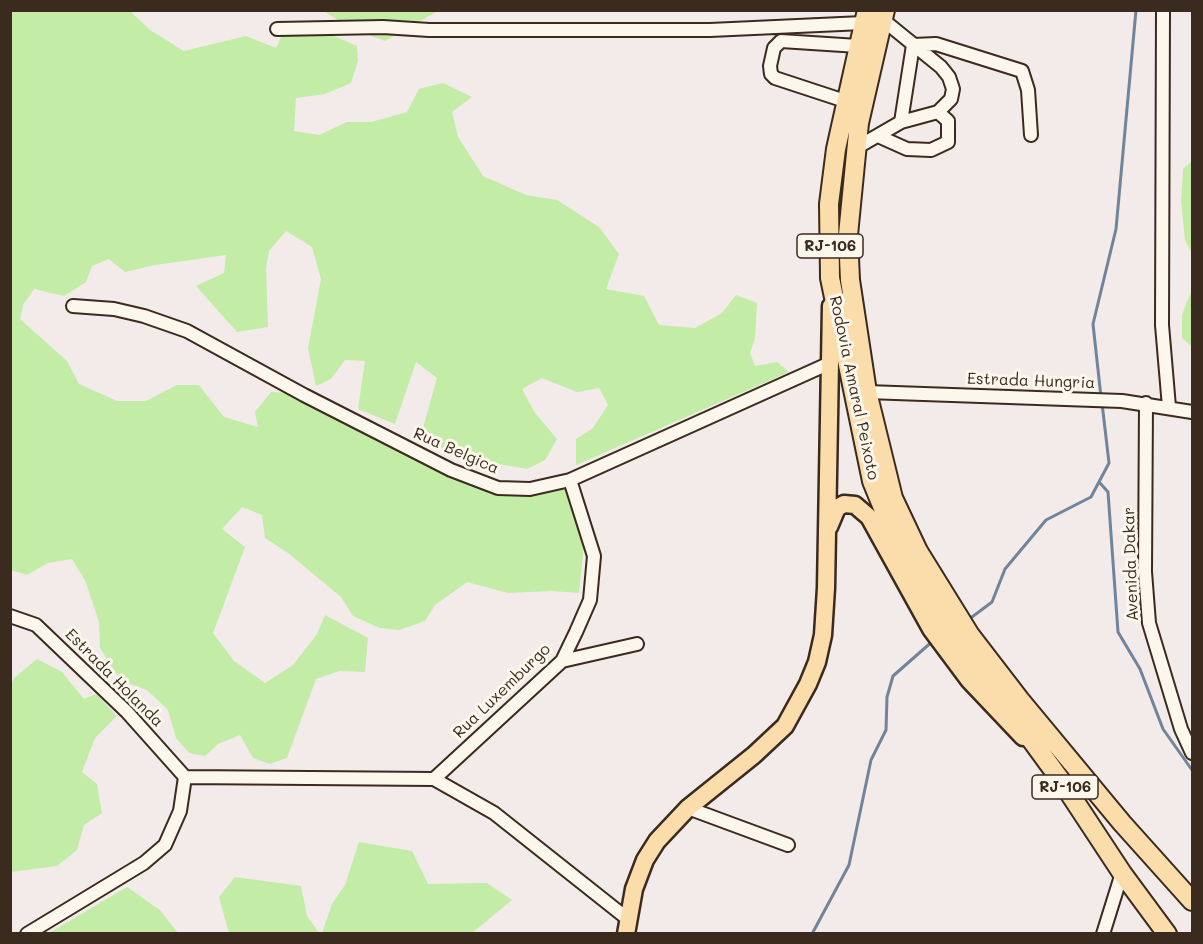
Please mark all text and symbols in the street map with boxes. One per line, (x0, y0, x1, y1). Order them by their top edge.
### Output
road number: RJ-106 (797, 234, 863, 258)
street label: Rodovia Amaral Peixoto (825, 294, 883, 482)
street label: Estrada Hungria (966, 369, 1096, 393)
street label: Rua Belgica (410, 424, 502, 478)
street label: Avenida Dakar (1119, 507, 1143, 621)
street label: Estrada Holanda (61, 625, 167, 731)
street label: Rua Luxemburgo (449, 640, 555, 742)
road number: RJ-106 (1032, 775, 1098, 799)

